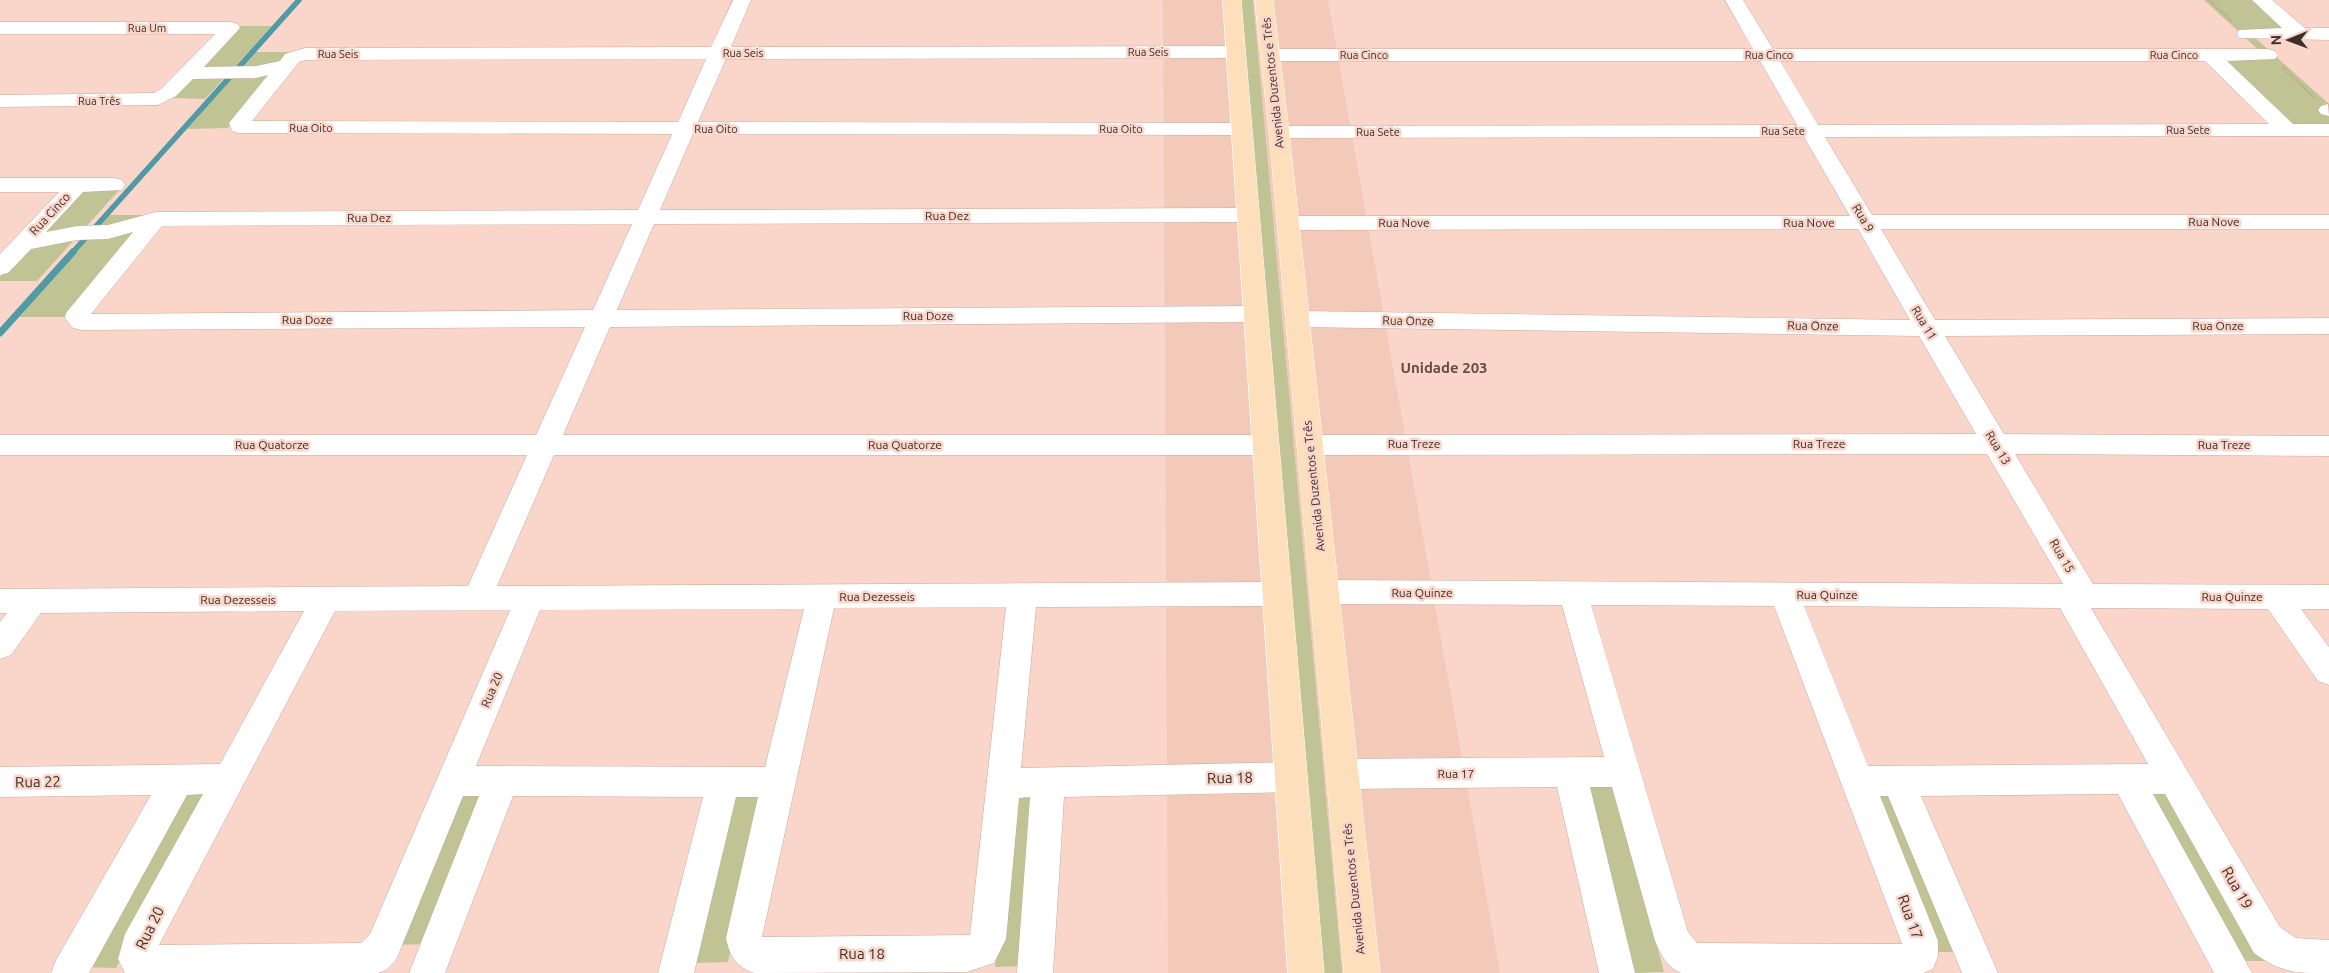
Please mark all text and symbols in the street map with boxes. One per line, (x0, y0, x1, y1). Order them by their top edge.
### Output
north arrow (2264, 15, 2314, 65)
street label: Avenida Duzentos e Três (1259, 17, 1286, 149)
street label: Rua Um (128, 22, 166, 34)
text: N (2268, 35, 2284, 46)
street label: Rua Seis (1128, 46, 1169, 58)
street label: Rua Seis (723, 47, 764, 59)
street label: Rua Seis (318, 48, 359, 60)
street label: Rua Cinco (1340, 49, 1388, 61)
street label: Rua Cinco (1745, 49, 1793, 61)
street label: Rua Cinco (2150, 49, 2198, 61)
street label: Rua Três (78, 95, 120, 107)
street label: Rua Oito (289, 122, 333, 134)
street label: Rua Oito (694, 123, 738, 135)
street label: Rua Oito (1099, 123, 1143, 135)
street label: Rua Sete (2166, 124, 2210, 136)
street label: Rua Sete (1761, 125, 1805, 137)
street label: Rua Sete (1356, 126, 1400, 138)
street label: Rua Cinco (27, 190, 72, 237)
street label: Rua 9 (1850, 202, 1877, 234)
street label: Rua Dez (925, 209, 969, 222)
street label: Rua Dez (347, 211, 391, 224)
street label: Rua Nove (2188, 215, 2240, 228)
street label: Rua Nove (1378, 216, 1430, 229)
street label: Rua Nove (1783, 216, 1835, 229)
street label: Rua 11 (1909, 304, 1939, 342)
street label: Rua Doze (903, 309, 953, 322)
street label: Rua Doze (282, 313, 332, 326)
street label: Rua Onze (1382, 314, 1434, 327)
street label: Rua Onze (1787, 319, 1839, 332)
street label: Rua Onze (2192, 319, 2244, 332)
district label: Unidade 203 (1400, 359, 1488, 376)
street label: Avenida Duzentos e Três (1300, 420, 1327, 552)
street label: Rua 13 (1983, 429, 2013, 467)
street label: Rua Treze (1388, 437, 1440, 450)
street label: Rua Treze (1793, 437, 1845, 450)
street label: Rua Quatorze (235, 438, 309, 451)
street label: Rua Quatorze (868, 438, 942, 451)
street label: Rua Treze (2198, 438, 2250, 451)
street label: Rua 15 (2048, 537, 2077, 575)
street label: Rua Quinze (1391, 586, 1453, 599)
street label: Rua Quinze (1796, 588, 1858, 601)
street label: Rua Dezesseis (839, 590, 915, 603)
street label: Rua Quinze (2201, 590, 2263, 603)
street label: Rua Dezesseis (200, 593, 276, 606)
street label: Rua 20 (478, 670, 505, 709)
street label: Rua 17 (1438, 767, 1474, 780)
street label: Rua 18 (1207, 769, 1253, 786)
street label: Rua 22 (15, 773, 61, 790)
street label: Avenida Duzentos e Três (1340, 823, 1367, 955)
street label: Rua 19 (2219, 864, 2256, 912)
street label: Rua 17 (1895, 892, 1926, 941)
street label: Rua 20 (132, 903, 167, 952)
street label: Rua 18 (839, 945, 885, 962)

